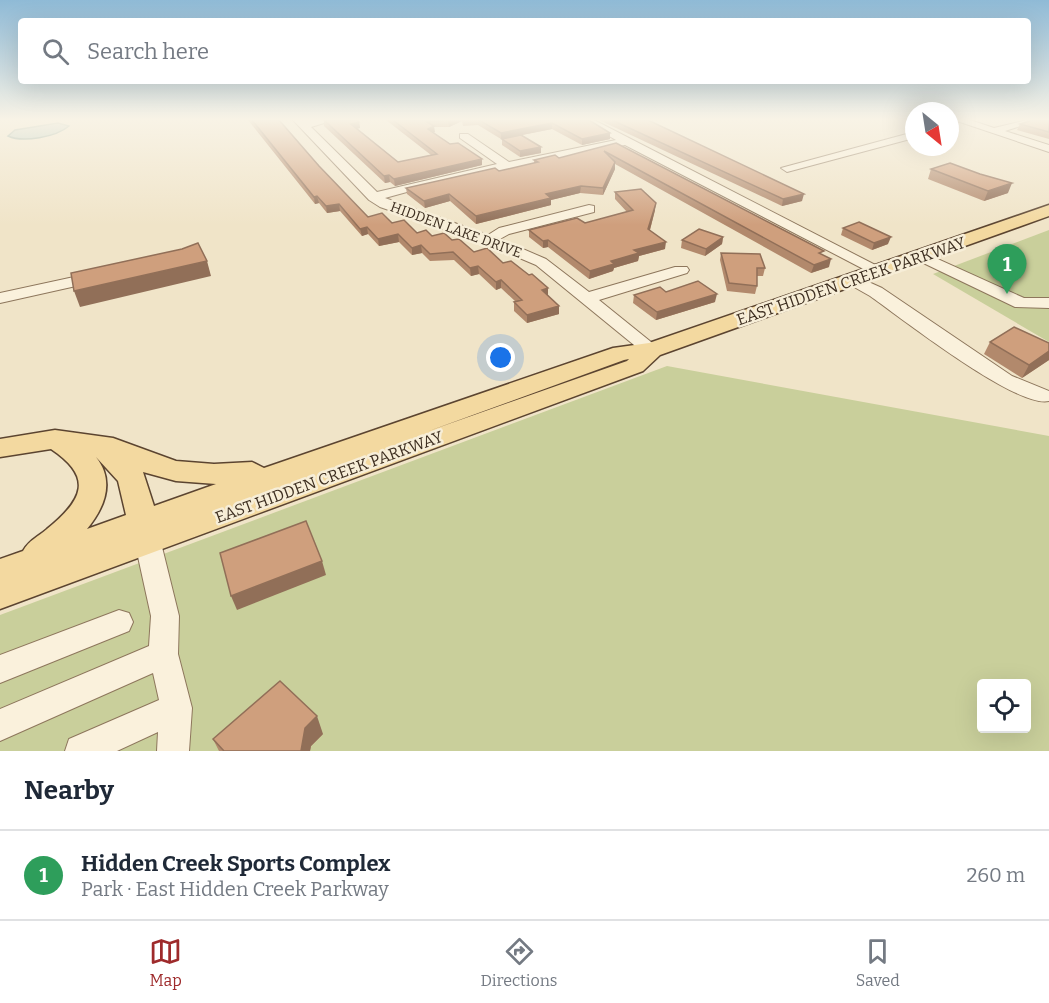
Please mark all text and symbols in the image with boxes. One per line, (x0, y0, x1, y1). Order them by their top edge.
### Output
search box (18, 18, 1031, 84)
icon: search (39, 35, 72, 68)
text: Search here (87, 38, 209, 65)
north arrow (905, 102, 959, 156)
street label: HIDDEN LAKE DRIVE (388, 198, 524, 262)
street label: EAST HIDDEN CREEK PARKWAY (734, 233, 969, 329)
pin: 1 (988, 244, 1026, 294)
your location (486, 343, 515, 372)
street label: EAST HIDDEN CREEK PARKWAY (213, 427, 446, 527)
map controls (977, 679, 1031, 733)
button: locate (977, 679, 1031, 733)
text: Nearby (24, 775, 114, 806)
text: Hidden Creek Sports Complex (81, 850, 390, 877)
text: 1 (39, 863, 48, 887)
text: 260 m (966, 863, 1025, 887)
text: Park · East Hidden Creek Parkway (81, 877, 389, 901)
tab: Map (149, 935, 182, 990)
tab: Directions (481, 935, 558, 990)
tab: Saved (856, 935, 900, 990)

